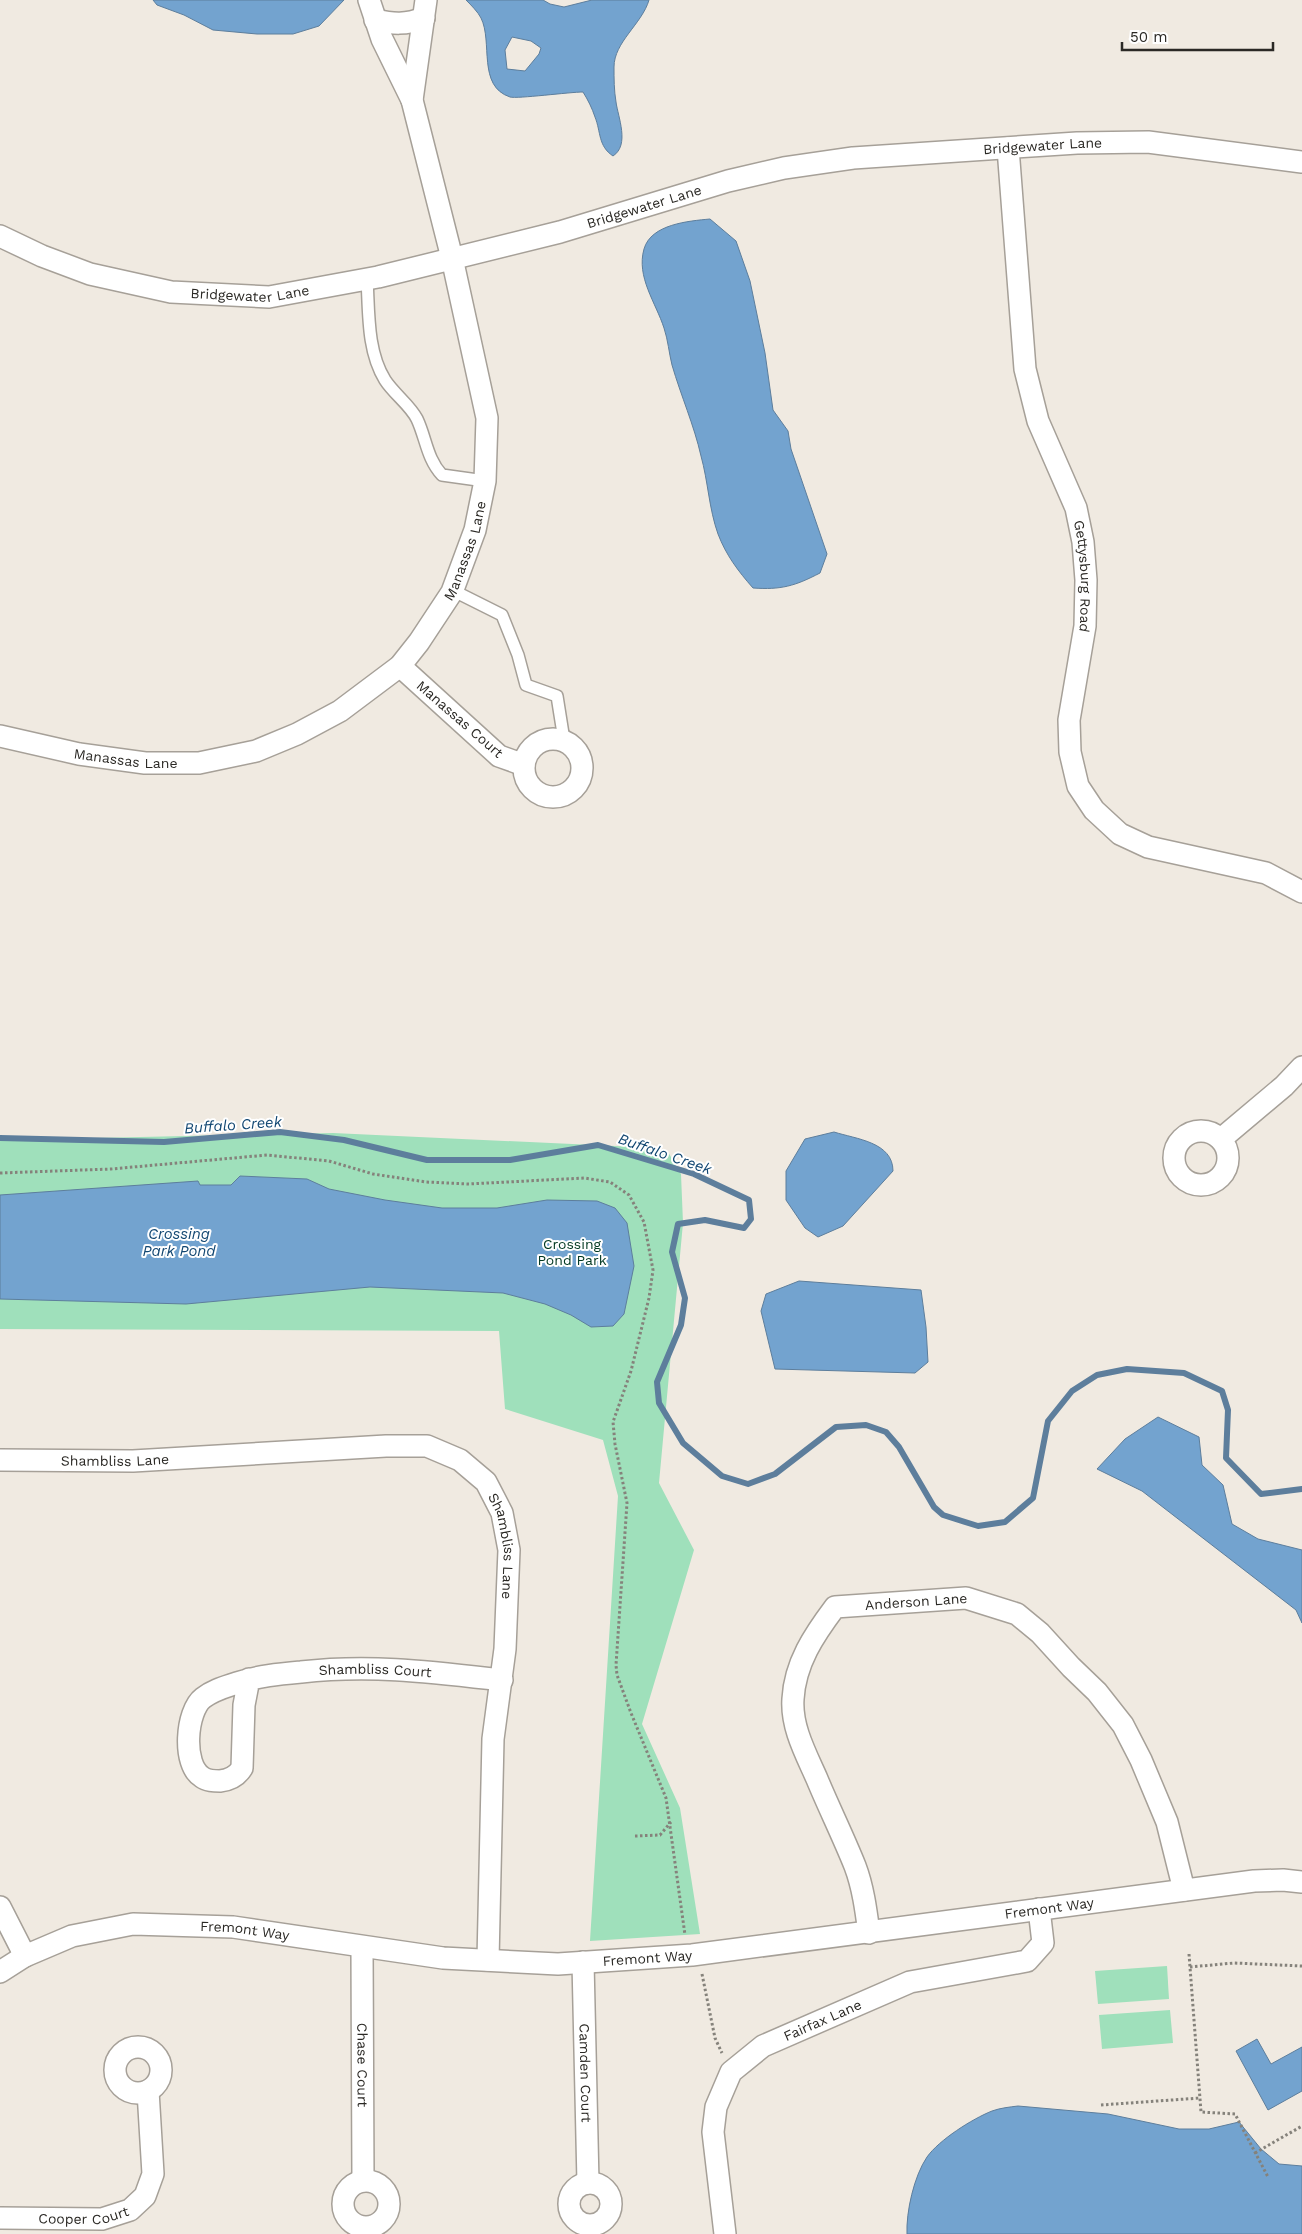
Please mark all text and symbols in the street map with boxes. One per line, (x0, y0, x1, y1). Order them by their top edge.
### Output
scale bar (1122, 20, 1273, 52)
text: 50 m (1130, 28, 1167, 46)
street label: Bridgewater Lane (983, 135, 1102, 157)
street label: Bridgewater Lane (585, 182, 703, 231)
street label: Bridgewater Lane (190, 282, 310, 305)
street label: Manassas Lane (441, 499, 489, 604)
street label: Gettysburg Road (1071, 519, 1094, 633)
street label: Manassas Court (414, 677, 506, 761)
street label: Manassas Lane (73, 745, 178, 771)
water label: Buffalo Creek (184, 1113, 283, 1137)
water label: Buffalo Creek (616, 1130, 715, 1179)
water label: Crossing Park Pond (142, 1225, 216, 1260)
park label: Crossing Pond Park (537, 1236, 607, 1268)
street label: Shambliss Lane (61, 1451, 170, 1469)
street label: Shambliss Lane (485, 1490, 517, 1600)
street label: Anderson Lane (864, 1590, 968, 1613)
street label: Shambliss Court (318, 1661, 432, 1680)
street label: Fremont Way (1004, 1894, 1096, 1922)
street label: Fremont Way (200, 1918, 291, 1943)
street label: Fremont Way (602, 1947, 694, 1969)
street label: Fairfax Lane (781, 1996, 864, 2044)
street label: Chase Court (354, 2023, 371, 2107)
street label: Camden Court (576, 2023, 595, 2123)
street label: Cooper Court (38, 2203, 131, 2227)

